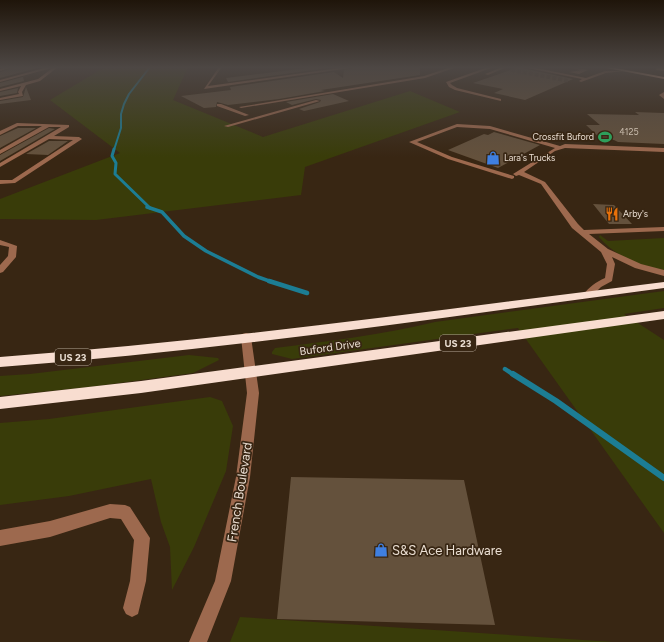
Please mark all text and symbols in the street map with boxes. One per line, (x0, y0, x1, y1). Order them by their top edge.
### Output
house number: 4125 (619, 126, 639, 137)
sports icon: Crossfit Buford (597, 129, 613, 145)
place label: Crossfit Buford (532, 131, 594, 142)
shop icon: Lara's Trucks (485, 150, 501, 166)
place label: Lara's Trucks (504, 152, 555, 163)
restaurant icon: Arby's (604, 206, 620, 222)
place label: Arby's (623, 208, 648, 219)
road number: US 23 (440, 335, 476, 351)
street label: Buford Drive (299, 337, 361, 358)
road number: US 23 (55, 349, 91, 365)
street label: French Boulevard (224, 441, 255, 543)
shop icon: S&S Ace Hardware (373, 542, 389, 558)
place label: S&S Ace Hardware (392, 543, 502, 558)

